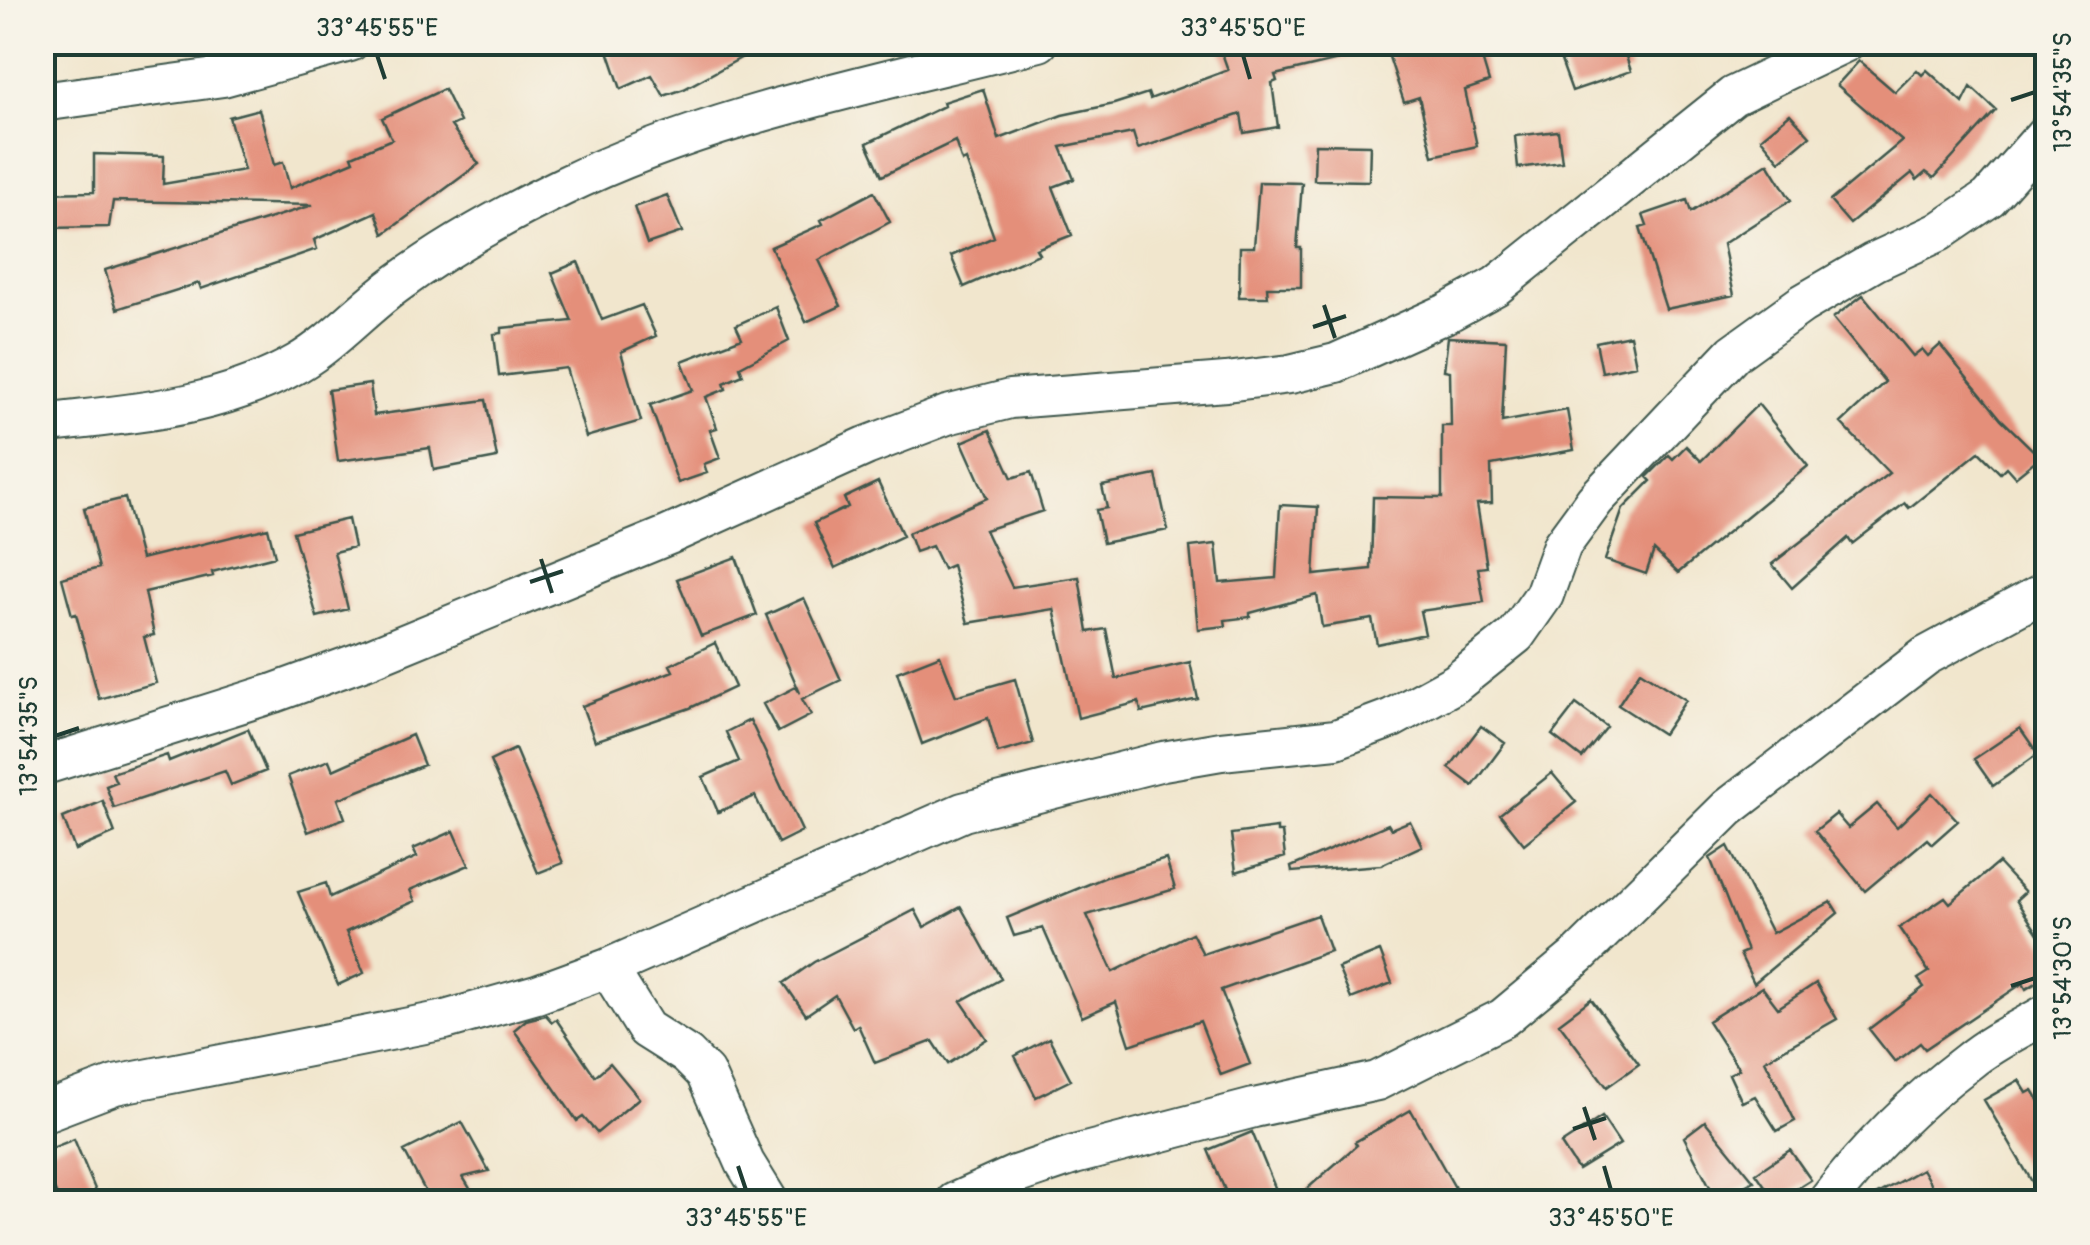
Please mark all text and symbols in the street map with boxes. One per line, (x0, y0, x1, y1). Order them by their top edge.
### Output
text: 33°45'55"E (316, 13, 438, 44)
text: 33°45'50"E (1180, 13, 1306, 44)
text: 13°54'35"S (2048, 32, 2079, 152)
text: 13°54'35"S (14, 676, 45, 796)
text: 13°54'30"S (2048, 916, 2079, 1040)
text: 33°45'55"E (685, 1203, 807, 1234)
text: 33°45'50"E (1548, 1203, 1674, 1234)

